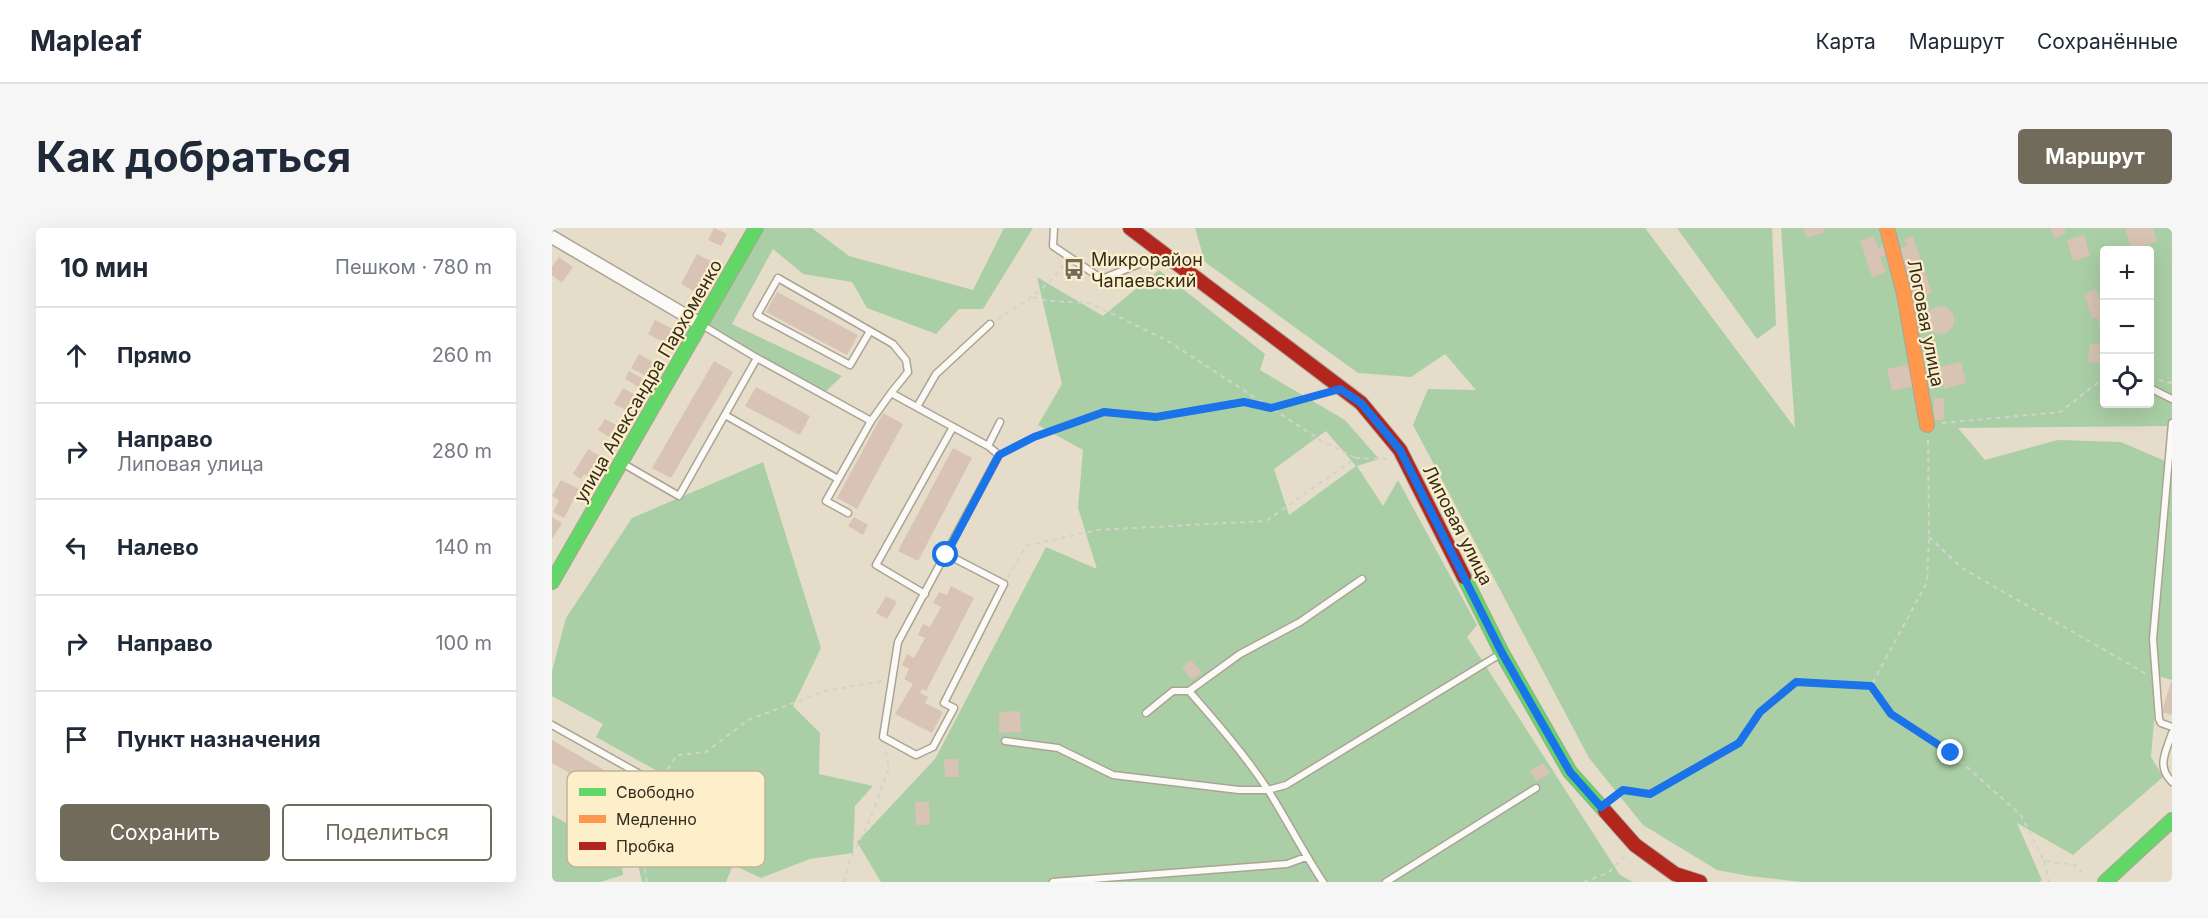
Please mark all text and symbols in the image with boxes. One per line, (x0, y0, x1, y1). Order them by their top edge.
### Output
text: Mapleaf (30, 24, 142, 58)
text: Карта (1815, 29, 1876, 54)
text: Маршрут (1909, 29, 2004, 54)
text: Сохранённые (2037, 29, 2178, 54)
button: Маршрут (2018, 129, 2172, 184)
text: Как добраться (36, 131, 351, 182)
map controls (2100, 246, 2154, 408)
button: + (2100, 246, 2154, 300)
place label: Микрорайон Чапаевский (1091, 249, 1203, 291)
text: 10 мин (60, 252, 148, 283)
text: Пешком · 780 m (335, 255, 492, 279)
street label: улица Александра Пархоменко (570, 256, 726, 506)
bus stop icon: Микрорайон Чапаевский (1062, 257, 1086, 281)
street label: Логовая улица (1903, 258, 1949, 388)
button: − (2100, 300, 2154, 354)
icon: ahead (60, 339, 93, 372)
text: Прямо (117, 342, 191, 368)
text: 260 m (432, 343, 492, 367)
button: locate (2100, 354, 2154, 408)
text: Направо (117, 426, 213, 452)
icon: right (60, 435, 93, 468)
text: 280 m (432, 439, 492, 463)
text: Липовая улица (117, 452, 264, 476)
street label: Липовая улица (1419, 461, 1497, 589)
icon: left (60, 531, 93, 564)
text: Налево (117, 534, 199, 560)
text: 140 m (435, 535, 492, 559)
route start (932, 541, 958, 567)
icon: right (60, 627, 93, 660)
text: Направо (117, 630, 213, 656)
text: 100 m (435, 631, 492, 655)
icon: arrive (60, 723, 93, 756)
text: Пункт назначения (117, 726, 321, 752)
route end (1937, 739, 1963, 765)
legend (567, 771, 765, 867)
text: Свободно (616, 782, 695, 802)
button: Сохранить (60, 804, 270, 861)
button: Поделиться (282, 804, 492, 861)
text: Медленно (616, 809, 697, 829)
text: Пробка (616, 836, 674, 856)

